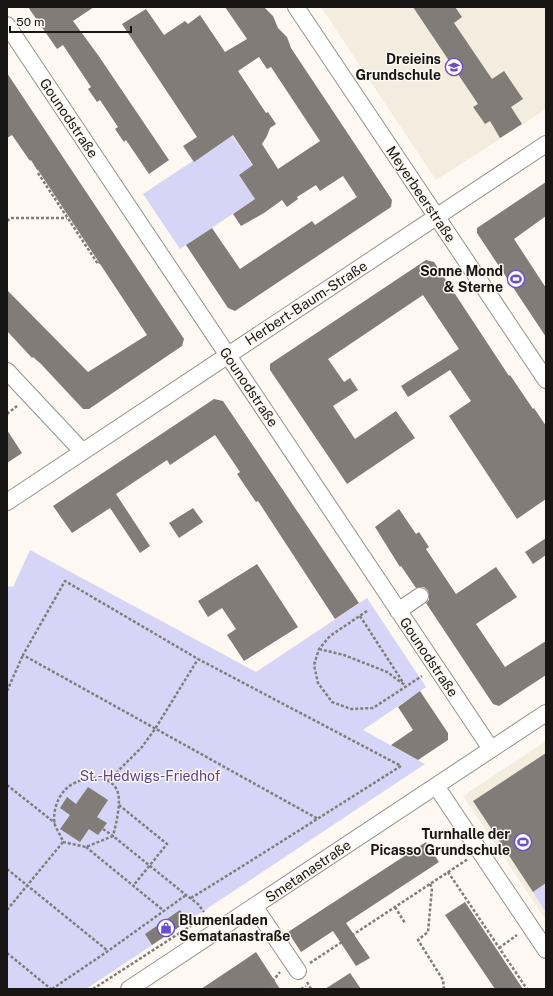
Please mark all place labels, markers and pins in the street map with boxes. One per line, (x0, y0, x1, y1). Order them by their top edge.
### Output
place label: Dreieins Grundschule (355, 51, 441, 83)
school or university icon: Dreieins Grundschule (444, 57, 464, 77)
place label: Sonne Mond & Sterne (420, 263, 503, 295)
sports icon: Sonne Mond & Sterne (506, 269, 526, 289)
place label: Turnhalle der Picasso Grundschule (370, 826, 510, 858)
sports icon: Turnhalle der Picasso Grundschule (513, 832, 533, 852)
place label: Blumenladen Sematanastraße (179, 912, 290, 944)
shop icon: Blumenladen Sematanastraße (156, 918, 176, 938)

